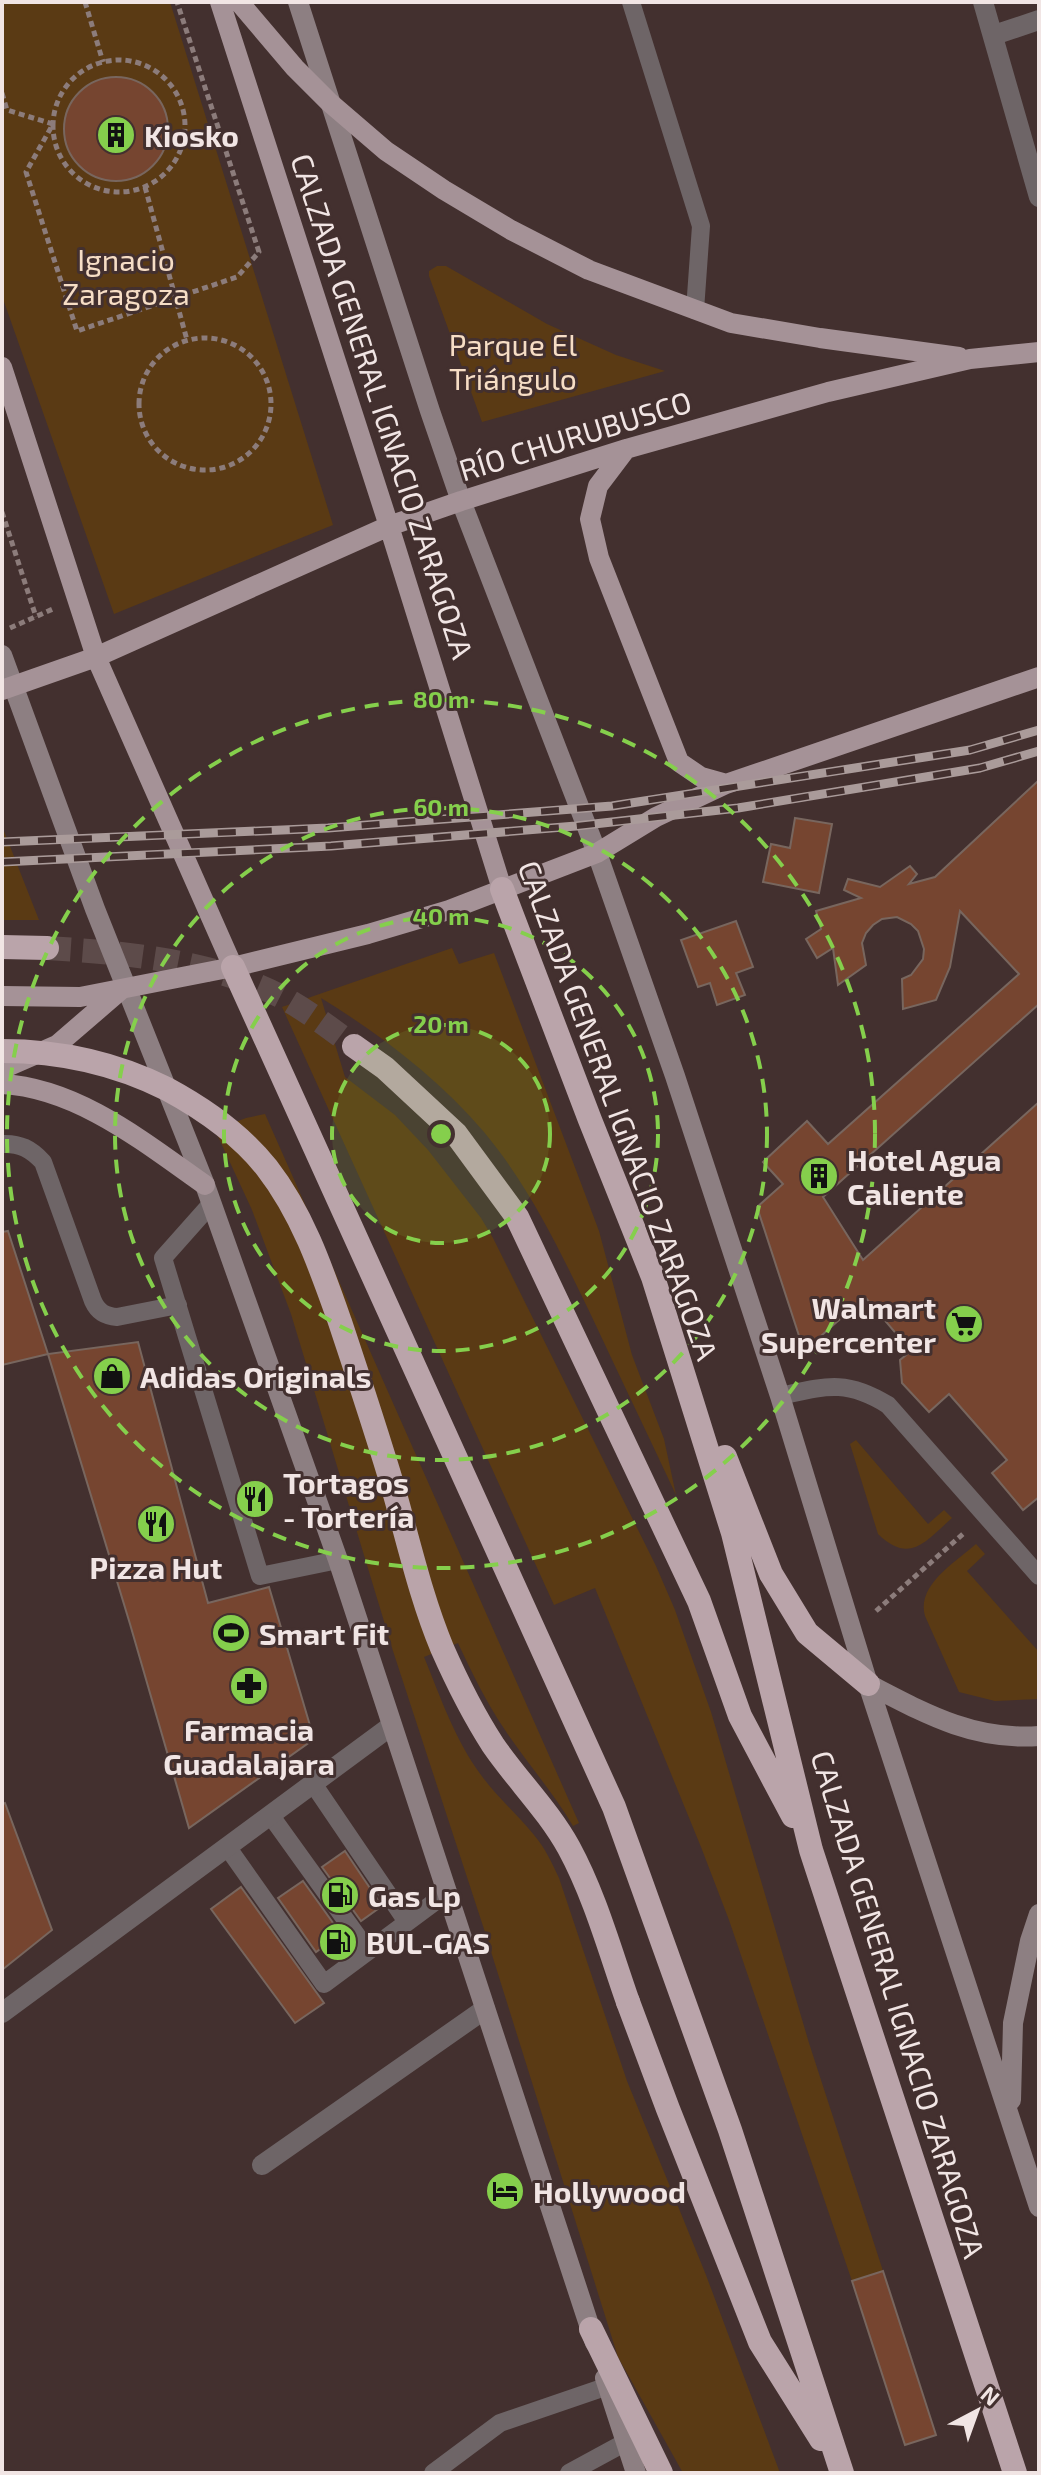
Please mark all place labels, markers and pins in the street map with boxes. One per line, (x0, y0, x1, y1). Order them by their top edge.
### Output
building icon: Kiosko (95, 114, 137, 156)
place label: Kiosko (144, 117, 239, 153)
centre of rings (427, 1120, 455, 1148)
place label: Hotel Agua Caliente (847, 1141, 1001, 1211)
building icon: Hotel Agua Caliente (798, 1155, 840, 1197)
place label: Walmart Supercenter (761, 1289, 936, 1359)
supermarket icon: Walmart Supercenter (943, 1303, 985, 1345)
shop icon: Adidas Originals (91, 1355, 133, 1397)
place label: Adidas Originals (140, 1358, 372, 1394)
place label: Tortagos - Tortería (283, 1464, 414, 1534)
restaurant icon: Tortagos - Tortería (234, 1478, 276, 1520)
restaurant icon: Pizza Hut (135, 1503, 177, 1545)
place label: Pizza Hut (90, 1549, 222, 1585)
sports icon: Smart Fit (210, 1612, 252, 1654)
place label: Smart Fit (259, 1615, 389, 1651)
pharmacy icon: Farmacia Guadalajara (228, 1665, 270, 1707)
place label: Farmacia Guadalajara (163, 1711, 335, 1781)
fuel station icon: Gas Lp (319, 1874, 361, 1916)
place label: Gas Lp (368, 1877, 461, 1913)
fuel station icon: BUL-GAS (317, 1921, 359, 1963)
place label: BUL-GAS (366, 1924, 490, 1960)
hotel icon: Hollywood (484, 2170, 526, 2212)
place label: Hollywood (533, 2173, 686, 2210)

